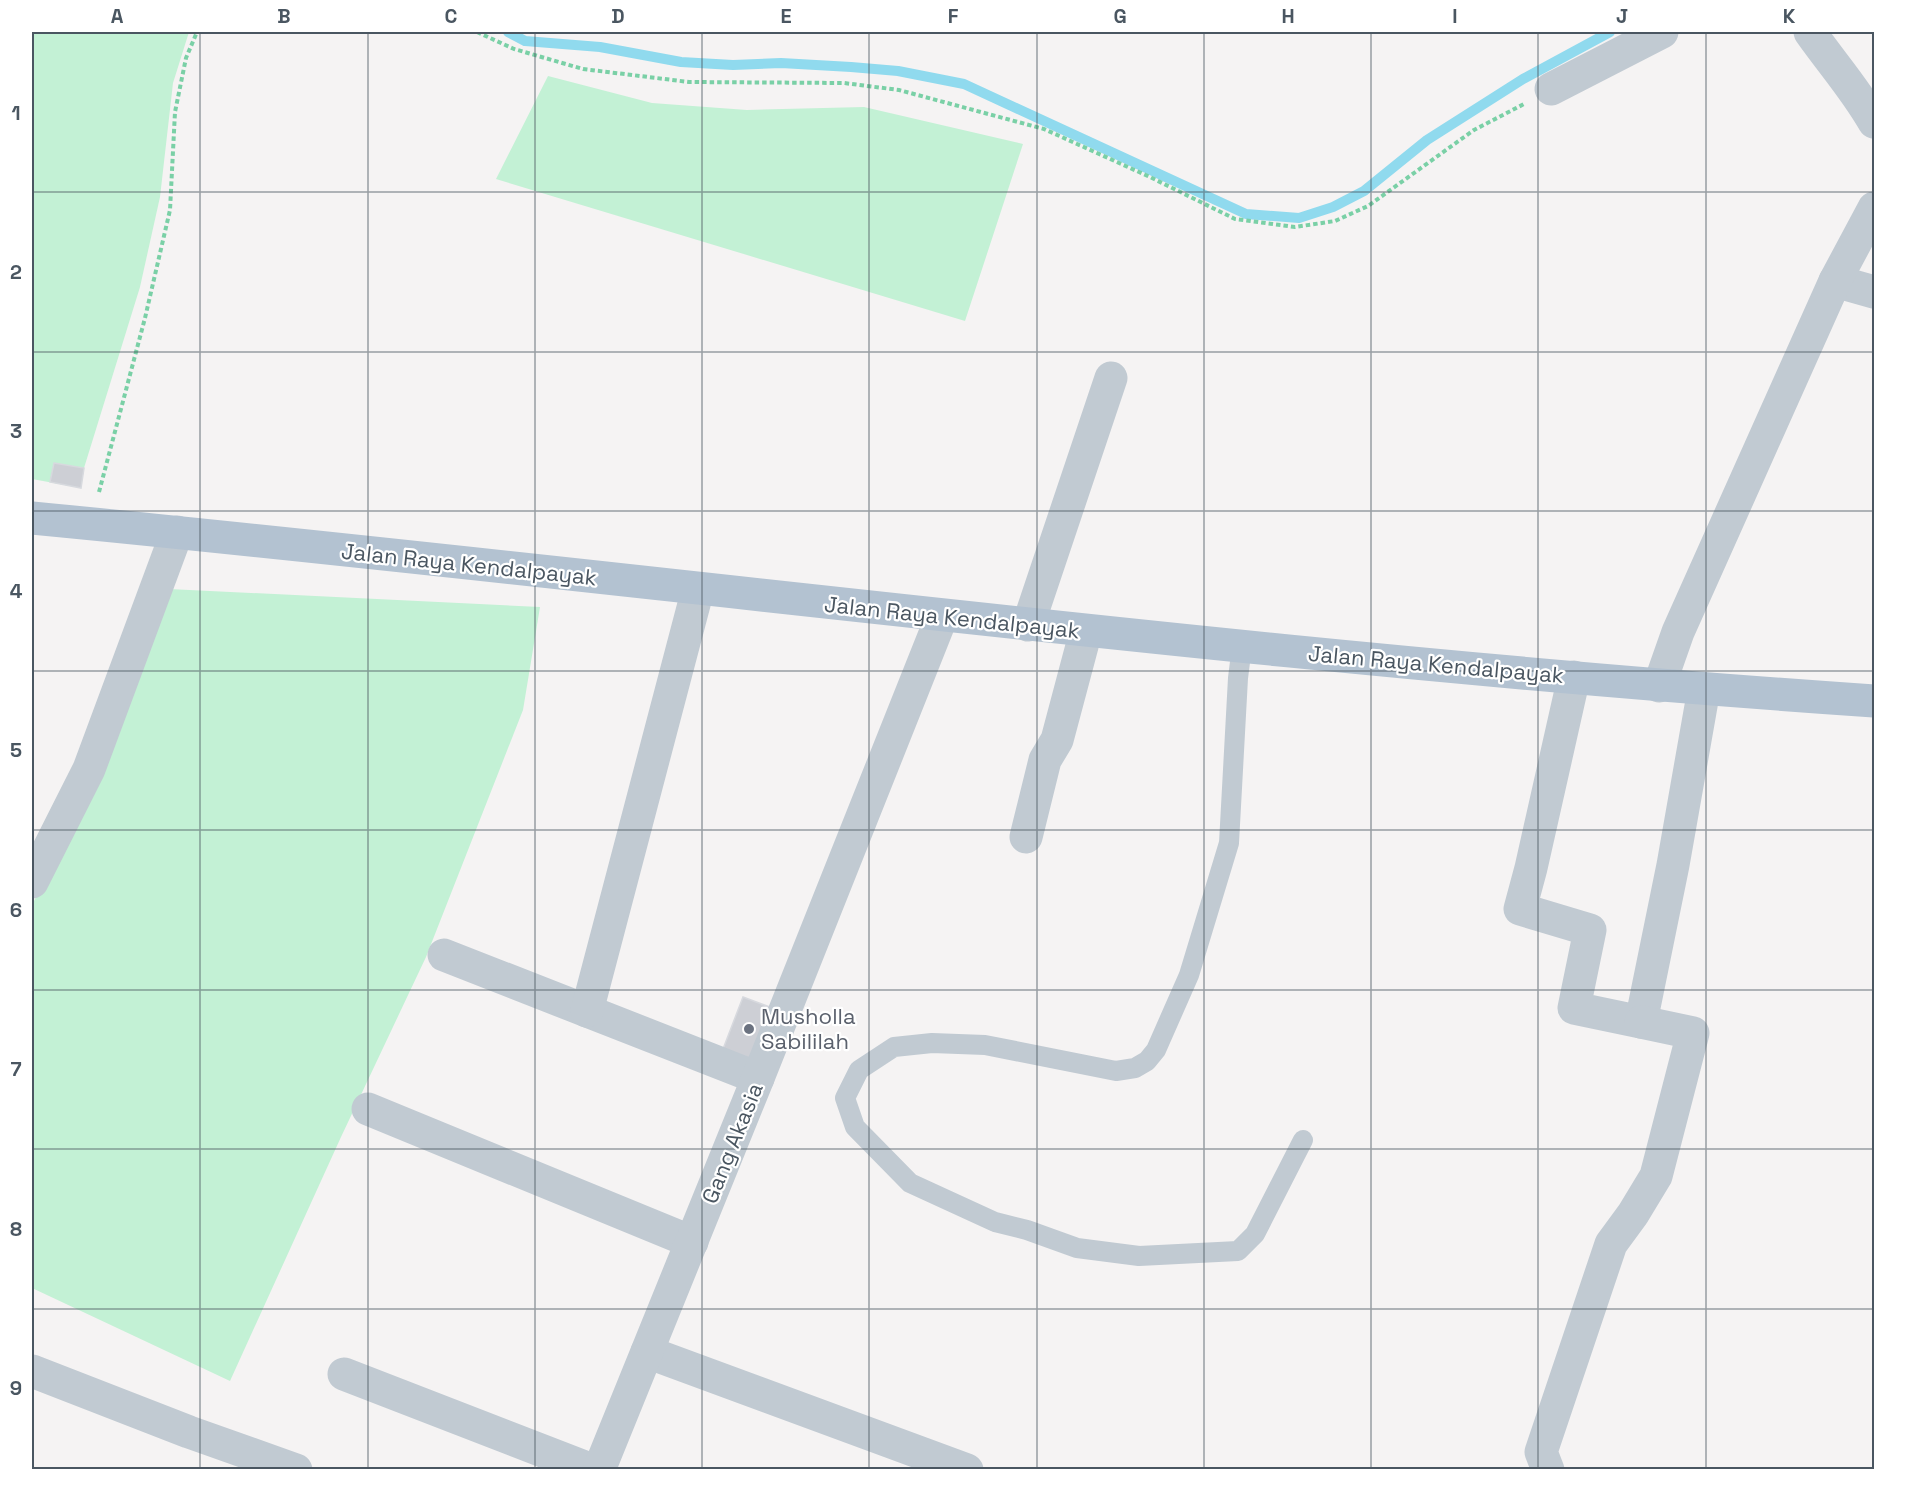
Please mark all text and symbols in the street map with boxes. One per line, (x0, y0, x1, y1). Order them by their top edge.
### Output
text: A (111, 3, 124, 29)
text: B (277, 3, 291, 29)
text: C (445, 3, 458, 29)
text: D (611, 3, 625, 29)
text: E (780, 3, 792, 29)
text: F (948, 3, 959, 29)
text: G (1113, 3, 1127, 29)
text: H (1281, 3, 1295, 29)
text: I (1452, 3, 1458, 29)
text: J (1616, 3, 1628, 29)
text: K (1783, 3, 1796, 29)
text: 1 (11, 100, 21, 126)
text: 2 (10, 259, 22, 285)
text: 3 (10, 418, 22, 444)
street label: Jalan Raya Kendalpayak (340, 537, 598, 591)
text: 4 (10, 578, 23, 604)
street label: Jalan Raya Kendalpayak (823, 590, 1081, 644)
street label: Jalan Raya Kendalpayak (1307, 639, 1565, 689)
text: 5 (10, 737, 22, 763)
text: 6 (10, 897, 22, 923)
place label: Musholla Sabililah (761, 1002, 856, 1055)
marker: Musholla Sabililah (742, 1022, 756, 1036)
text: 7 (10, 1056, 22, 1082)
street label: Gang Akasia (695, 1078, 769, 1207)
text: 8 (10, 1216, 22, 1242)
text: 9 (10, 1375, 22, 1401)

